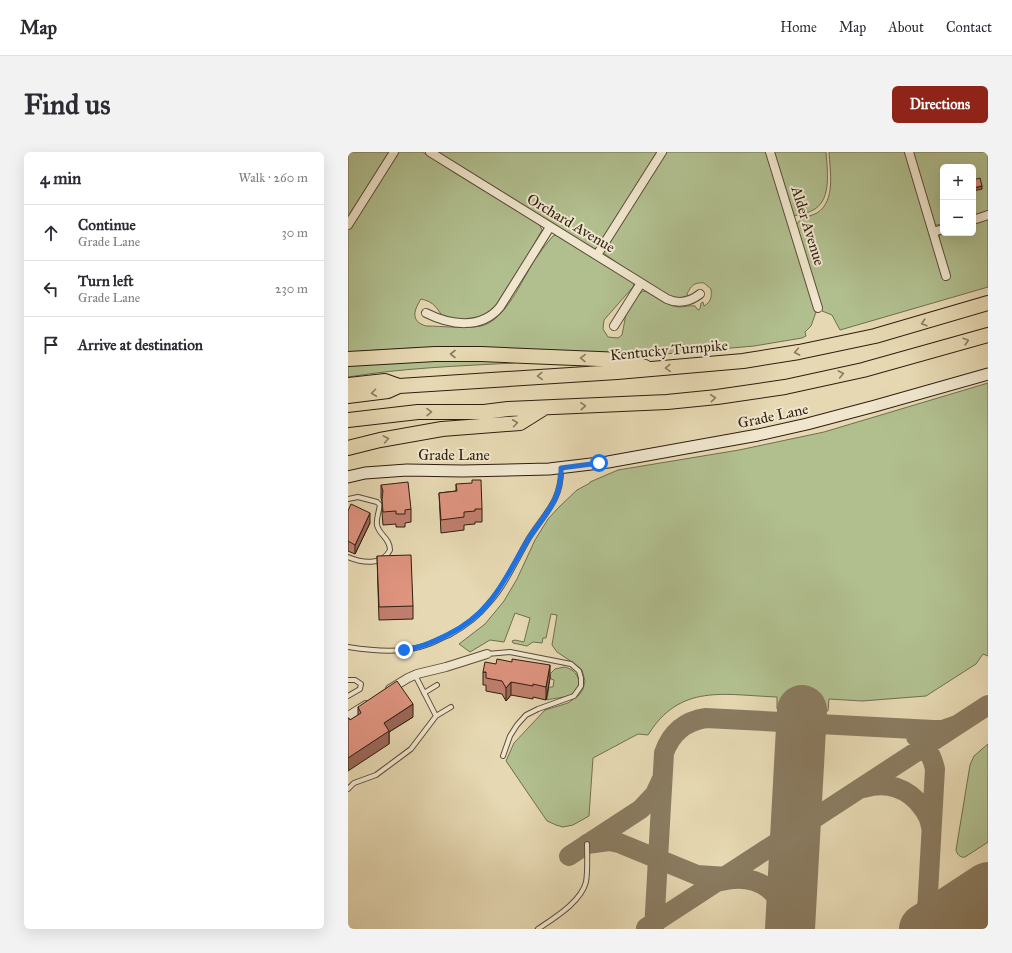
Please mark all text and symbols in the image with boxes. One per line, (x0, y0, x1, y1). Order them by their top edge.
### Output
text: Map (20, 16, 57, 39)
text: Home (780, 19, 817, 36)
text: Map (839, 19, 866, 36)
text: About (888, 19, 924, 36)
text: Contact (946, 19, 992, 36)
button: Directions (892, 86, 988, 123)
text: Find us (24, 87, 110, 122)
map controls (940, 164, 976, 236)
button: + (940, 164, 976, 200)
text: 4 min (40, 168, 81, 189)
text: Walk · 260 m (238, 170, 308, 186)
street label: Alder Avenue (787, 183, 829, 268)
street label: Orchard Avenue (524, 190, 618, 256)
button: − (940, 200, 976, 236)
text: Continue (78, 216, 136, 234)
icon: ahead (40, 222, 62, 244)
text: 30 m (282, 225, 308, 241)
text: Grade Lane (78, 234, 140, 250)
text: Turn left (78, 272, 134, 290)
icon: left (40, 278, 62, 300)
text: 230 m (275, 281, 308, 297)
text: Grade Lane (78, 290, 140, 306)
one-way arrow (921, 318, 928, 327)
icon: arrive (40, 334, 62, 356)
text: Arrive at destination (78, 336, 203, 354)
street label: Kentucky Turnpike (609, 336, 729, 364)
one-way arrow (963, 337, 970, 346)
one-way arrow (794, 347, 801, 356)
one-way arrow (450, 350, 456, 358)
one-way arrow (580, 354, 586, 363)
one-way arrow (665, 364, 671, 372)
one-way arrow (838, 371, 844, 379)
one-way arrow (537, 372, 543, 381)
one-way arrow (371, 388, 377, 397)
one-way arrow (710, 393, 716, 402)
street label: Grade Lane (736, 400, 810, 432)
one-way arrow (580, 401, 586, 410)
one-way arrow (426, 408, 432, 416)
one-way arrow (512, 419, 518, 428)
one-way arrow (383, 435, 389, 443)
street label: Grade Lane (418, 446, 490, 464)
route start (590, 454, 608, 472)
route end (395, 641, 413, 659)

